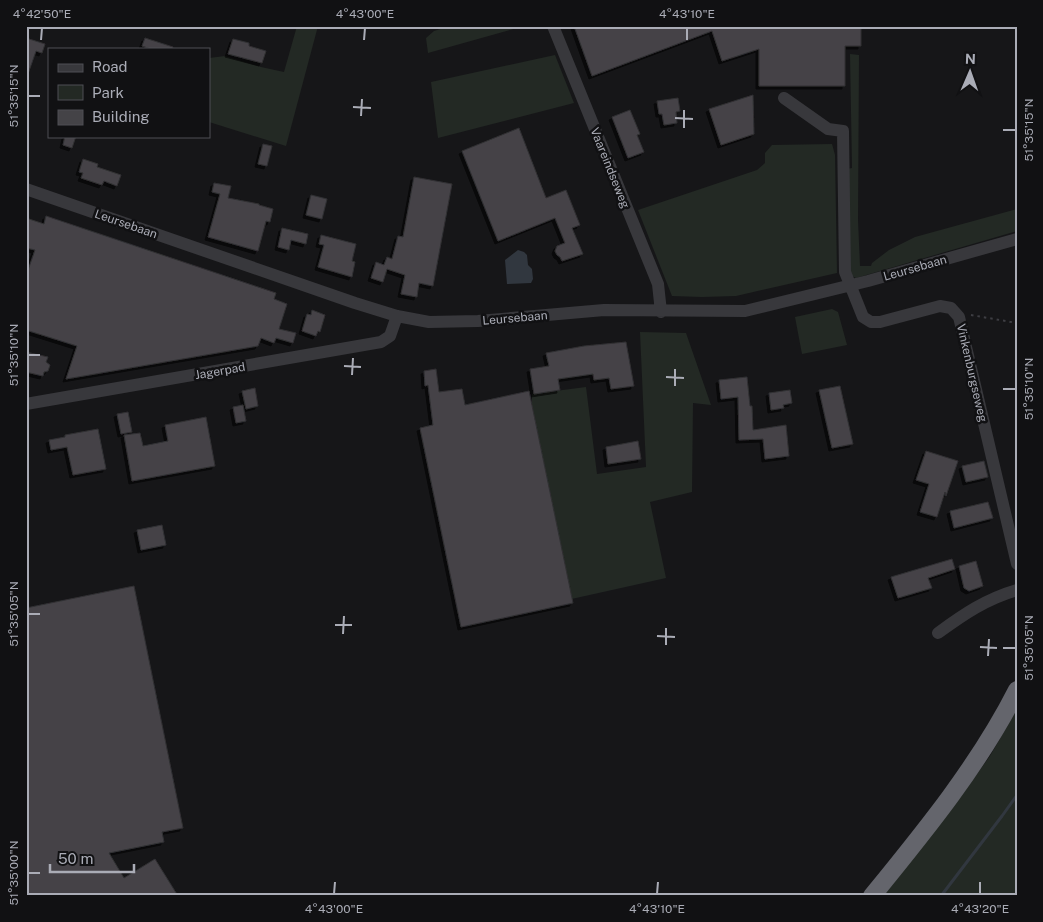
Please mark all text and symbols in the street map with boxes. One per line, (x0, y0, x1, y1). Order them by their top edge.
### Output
text: 4°42'50"E (13, 7, 71, 21)
text: 4°43'00"E (336, 7, 394, 21)
text: 4°43'10"E (659, 7, 715, 21)
legend (48, 48, 210, 138)
north arrow (946, 48, 996, 98)
text: N (965, 51, 976, 67)
text: Road (92, 58, 128, 75)
text: 51°35'15"N (7, 64, 21, 128)
text: Park (92, 84, 124, 101)
text: 51°35'15"N (1022, 98, 1036, 162)
text: Building (92, 108, 150, 125)
street label: Vaareindseweg (587, 126, 633, 210)
street label: Leursebaan (93, 207, 159, 241)
street label: Leursebaan (882, 252, 948, 284)
street label: Leursebaan (482, 308, 548, 328)
street label: Vinkenburgseweg (954, 323, 990, 423)
text: 51°35'10"N (7, 324, 21, 386)
text: 51°35'10"N (1022, 358, 1036, 420)
street label: Jagerpad (194, 360, 246, 382)
text: 51°35'05"N (7, 581, 21, 647)
text: 51°35'05"N (1022, 615, 1036, 681)
text: 51°35'00"N (7, 840, 21, 906)
scale bar (50, 842, 134, 874)
text: 50 m (58, 850, 93, 867)
text: 4°43'00"E (305, 902, 363, 916)
text: 4°43'10"E (629, 902, 685, 916)
text: 4°43'20"E (951, 902, 1009, 916)

